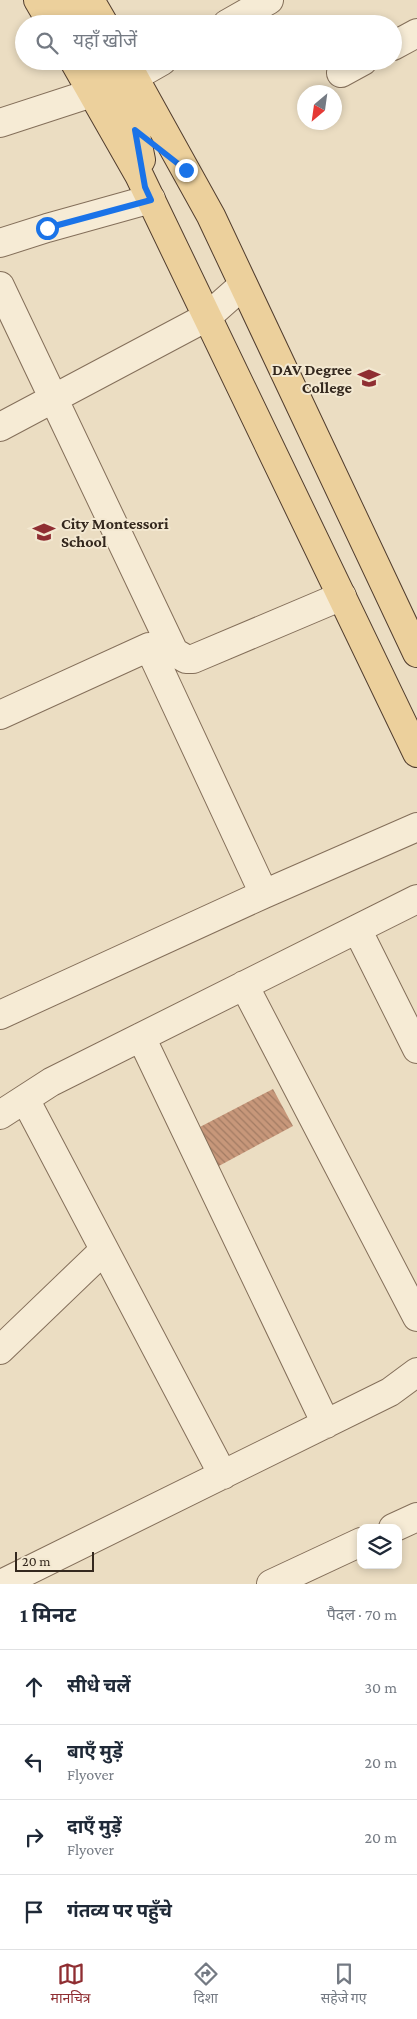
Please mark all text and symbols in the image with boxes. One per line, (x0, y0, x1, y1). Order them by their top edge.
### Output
search box (15, 15, 402, 70)
icon: search (33, 29, 61, 57)
text: यहाँ खोजें (73, 30, 137, 51)
north arrow (297, 85, 342, 130)
route end (175, 159, 198, 182)
route start (36, 217, 59, 240)
place label: DAV Degree College (272, 361, 353, 396)
school or university icon: DAV Degree College (356, 365, 382, 391)
place label: City Montessori School (61, 515, 169, 550)
school or university icon: City Montessori School (31, 519, 57, 545)
map controls (357, 1524, 402, 1569)
button: layers (357, 1524, 402, 1569)
scale bar (15, 1549, 94, 1572)
text: 20 m (22, 1553, 50, 1569)
text: 1 मिनट (20, 1603, 76, 1627)
text: पैदल · 70 m (327, 1606, 397, 1623)
icon: ahead (20, 1673, 48, 1701)
text: सीधे चलें (67, 1675, 131, 1696)
text: 30 m (365, 1679, 397, 1696)
text: बाएँ मुड़ें (67, 1741, 123, 1762)
icon: left (20, 1748, 48, 1776)
text: 20 m (364, 1754, 397, 1771)
text: Flyover (67, 1766, 114, 1783)
text: दाएँ मुड़ें (67, 1816, 122, 1837)
icon: right (20, 1823, 48, 1851)
text: 20 m (364, 1829, 397, 1846)
text: Flyover (67, 1841, 114, 1858)
icon: arrive (20, 1898, 48, 1926)
text: गंतव्य पर पहुँचे (67, 1900, 172, 1921)
tab: मानचित्र (51, 1960, 91, 2009)
tab: दिशा (192, 1960, 220, 2009)
tab: सहेजे गए (321, 1960, 366, 2009)

